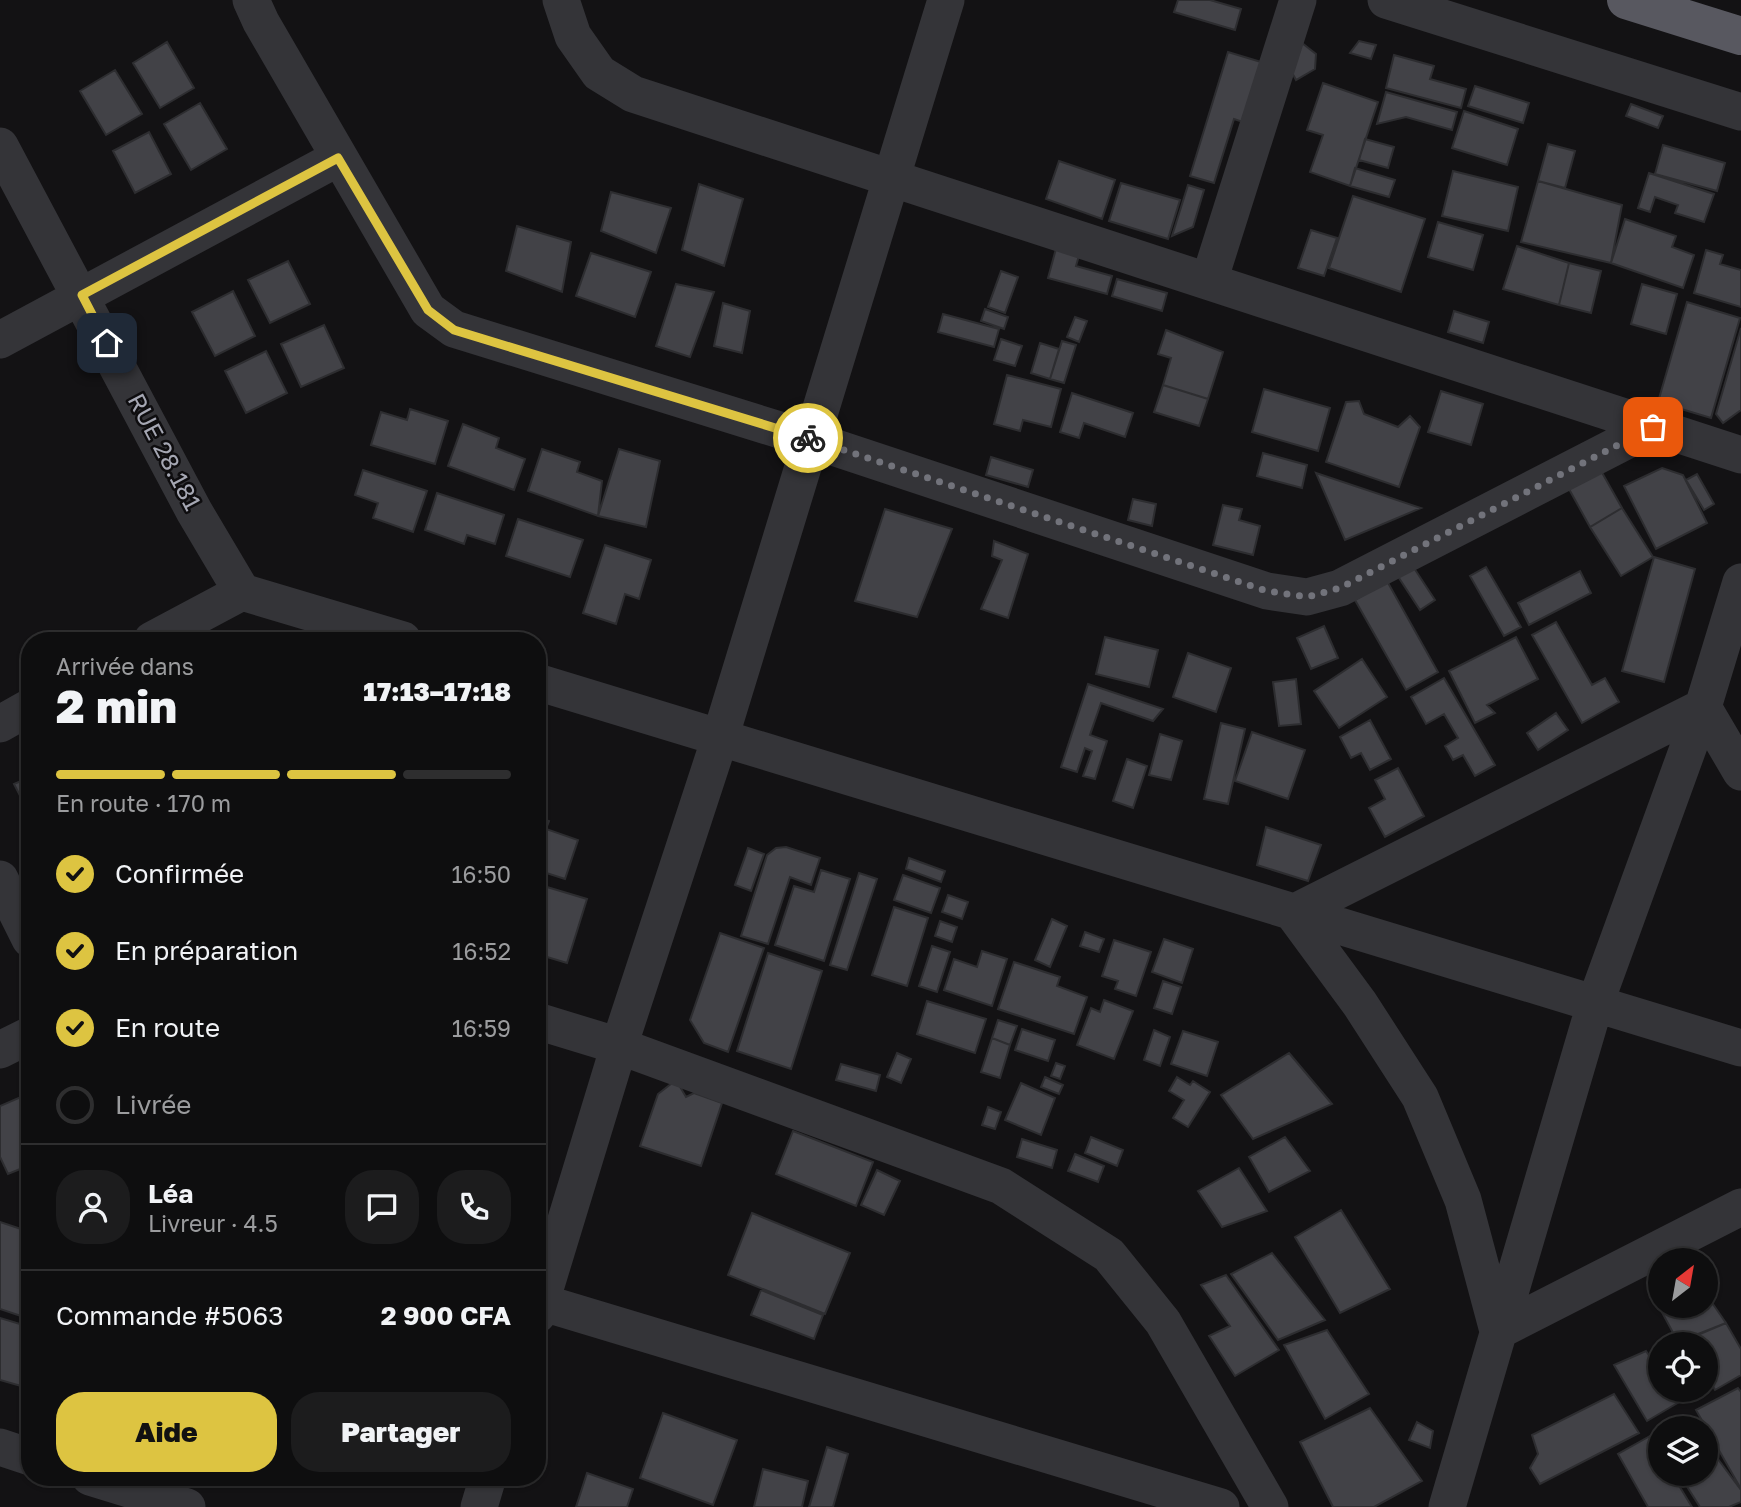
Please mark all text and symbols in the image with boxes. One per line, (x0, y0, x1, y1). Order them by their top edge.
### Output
pin (77, 313, 137, 373)
icon: home (88, 324, 126, 362)
street label: RUE 28.181 (122, 388, 208, 515)
pin (1623, 397, 1683, 457)
courier (773, 403, 843, 473)
icon: bag (1634, 408, 1672, 446)
icon: bike (789, 419, 827, 457)
text: Arrivée dans (56, 652, 194, 680)
text: 17:13–17:18 (363, 676, 511, 707)
text: 2 min (56, 678, 177, 733)
text: En route · 170 m (56, 789, 231, 817)
icon: check (56, 855, 94, 893)
text: Confirmée (115, 858, 244, 889)
text: 16:50 (451, 860, 511, 888)
icon: check (56, 932, 94, 970)
text: En préparation (115, 935, 298, 966)
text: 16:52 (452, 937, 511, 965)
icon: check (56, 1009, 94, 1047)
text: En route (115, 1012, 220, 1043)
text: 16:59 (452, 1014, 511, 1042)
text: Livrée (115, 1089, 191, 1120)
button: person (56, 1170, 130, 1244)
button: chat (345, 1170, 419, 1244)
button: phone (437, 1170, 511, 1244)
text: Léa (148, 1178, 193, 1209)
text: Livreur · 4.5 (148, 1209, 278, 1237)
north arrow (1648, 1248, 1718, 1318)
map controls (1648, 1248, 1718, 1486)
text: Commande #5063 (56, 1300, 283, 1331)
text: 2 900 CFA (381, 1300, 511, 1331)
button: locate (1648, 1332, 1718, 1402)
button: Aide (56, 1392, 277, 1472)
button: Partager (291, 1392, 511, 1472)
button: layers (1648, 1416, 1718, 1486)

